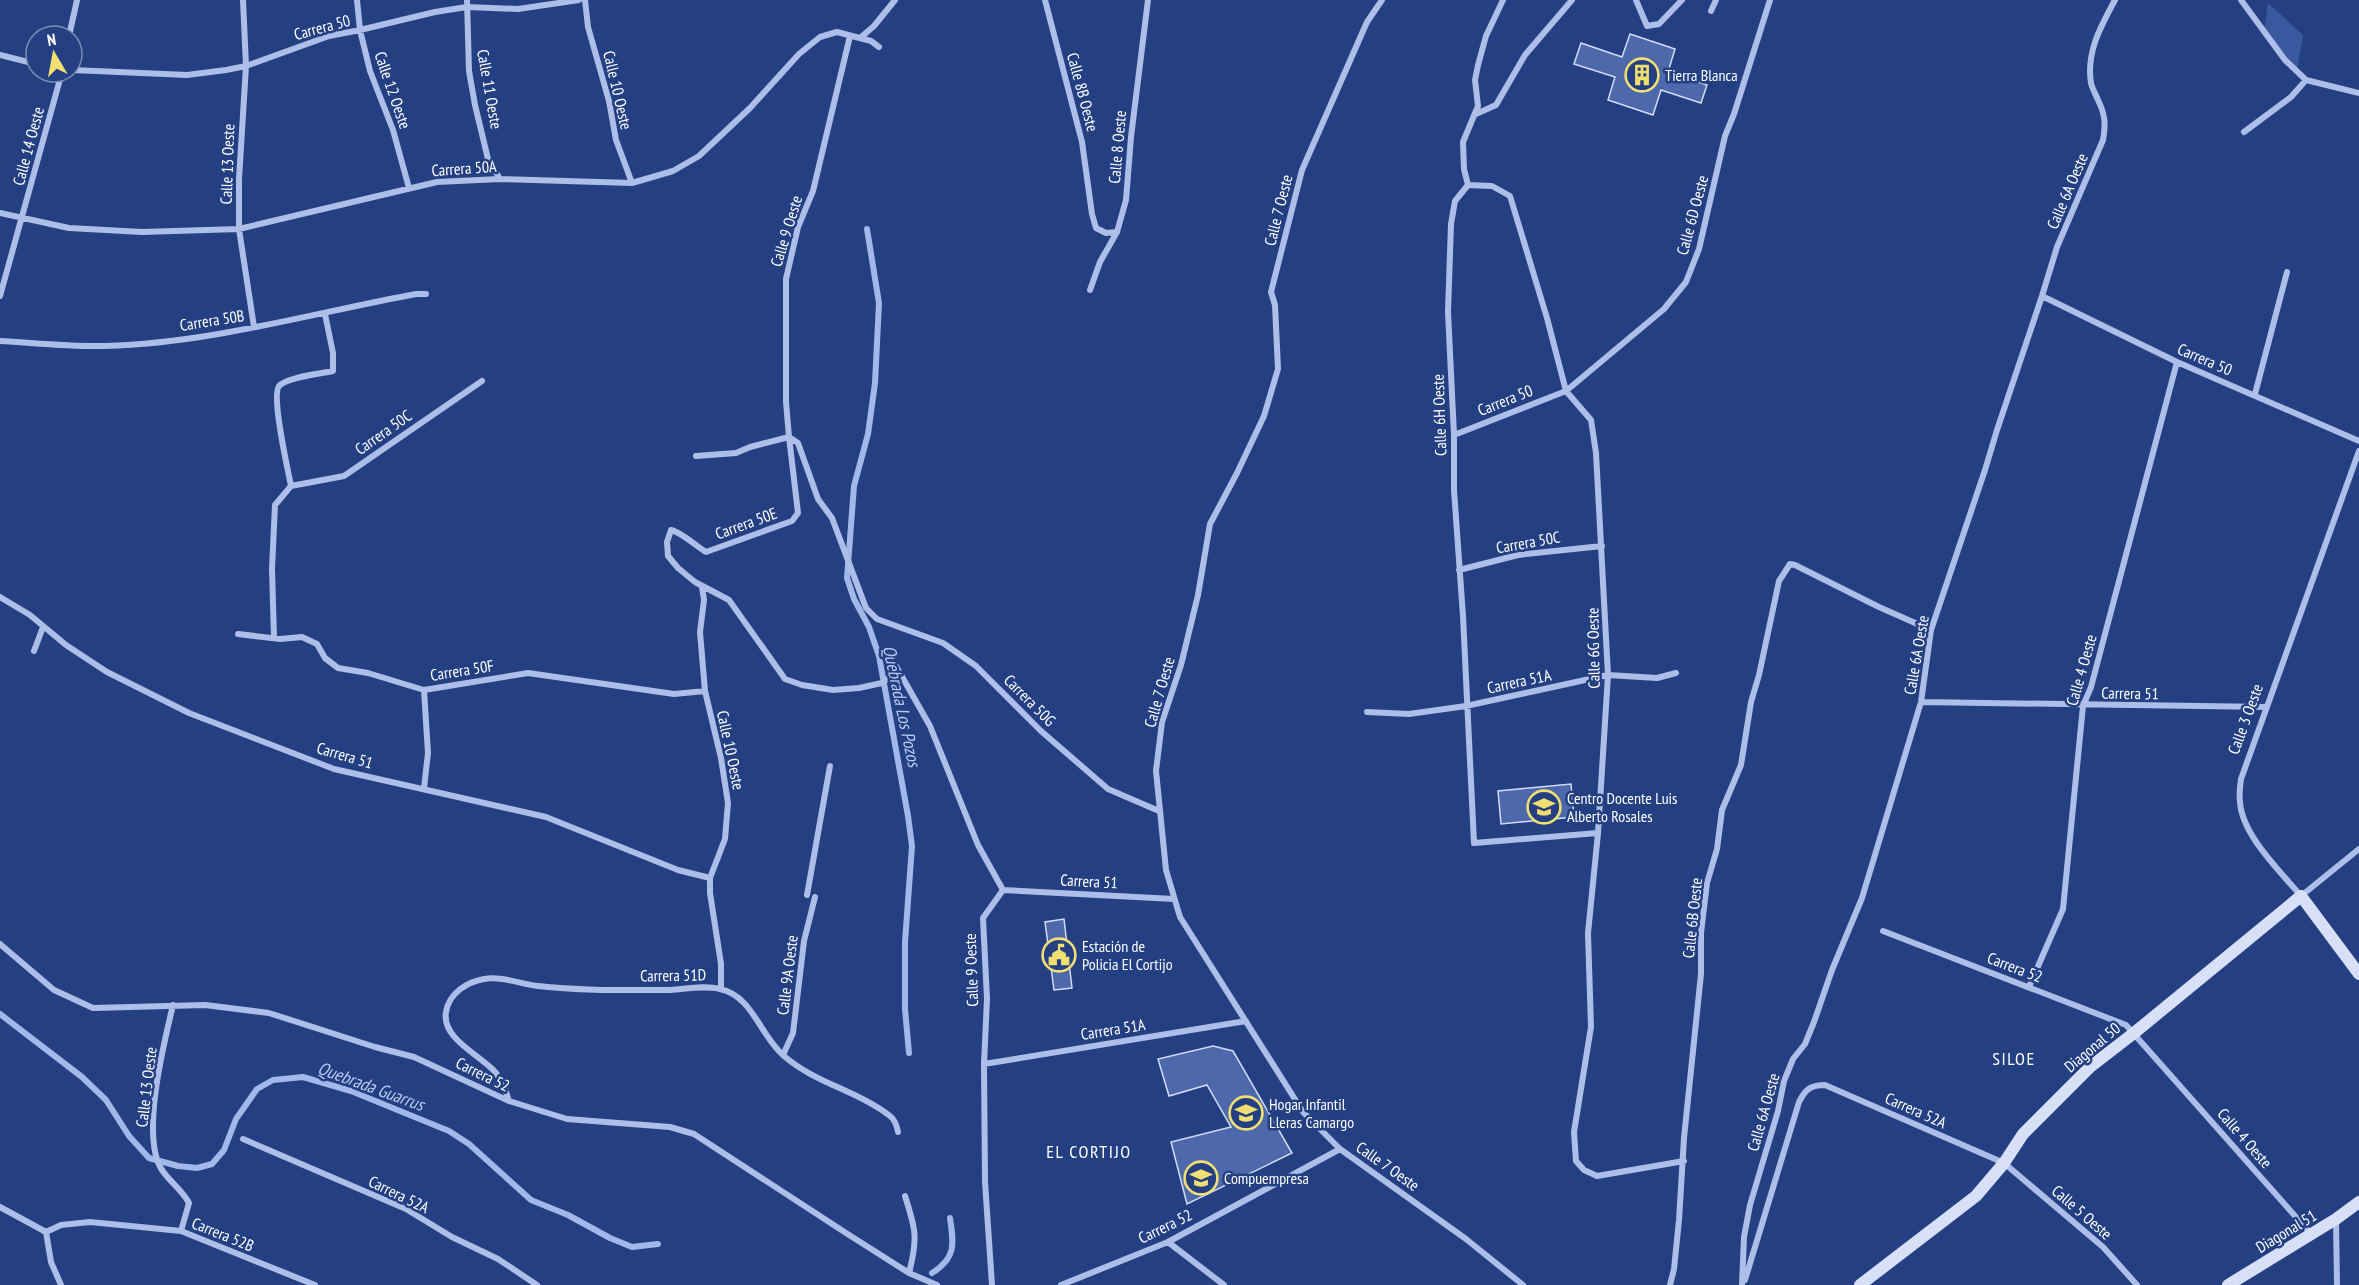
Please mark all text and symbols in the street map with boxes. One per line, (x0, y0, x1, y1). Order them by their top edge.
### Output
street label: Carrera 50 (292, 10, 352, 44)
north arrow (24, 24, 84, 84)
text: N (45, 29, 57, 50)
street label: Calle 11 Oeste (473, 48, 507, 130)
street label: Calle 12 Oeste (370, 49, 416, 131)
street label: Calle 10 Oeste (599, 49, 637, 131)
street label: Calle 8B Oeste (1063, 50, 1103, 134)
building icon: Tierra Blanca (1624, 57, 1660, 93)
place label: Tierra Blanca (1665, 65, 1738, 85)
street label: Calle 14 Oeste (8, 105, 48, 187)
street label: Calle 8 Oeste (1104, 110, 1130, 184)
street label: Calle 13 Oeste (216, 123, 238, 205)
street label: Calle 6A Oeste (2042, 150, 2092, 232)
street label: Carrera 50A (431, 156, 498, 180)
street label: Calle 7 Oeste (1260, 172, 1296, 248)
street label: Calle 6D Oeste (1672, 173, 1712, 257)
street label: Calle 9 Oeste (766, 193, 806, 269)
street label: Carrera 50B (178, 305, 246, 335)
street label: Carrera 50 (2175, 339, 2235, 379)
street label: Calle 6H Oeste (1428, 374, 1450, 456)
street label: Carrera 50 (1475, 380, 1535, 420)
street label: Carrera 50C (351, 405, 415, 459)
street label: Carrera 50E (712, 503, 780, 543)
street label: Carrera 50C (1494, 527, 1562, 557)
street label: Calle 6G Oeste (1582, 607, 1604, 689)
street label: Calle 6A Oeste (1899, 614, 1933, 696)
street label: Calle 4 Oeste (2061, 632, 2101, 708)
water label: Quebrada Los Pozos (878, 643, 926, 771)
street label: Calle 7 Oeste (1139, 654, 1179, 730)
street label: Carrera 50F (429, 655, 495, 685)
street label: Carrera 51A (1485, 664, 1553, 698)
street label: Carrera 50G (1000, 670, 1060, 730)
street label: Calle 3 Oeste (2223, 681, 2267, 757)
street label: Carrera 51 (2101, 682, 2159, 704)
street label: Calle 10 Oeste (713, 709, 749, 791)
street label: Carrera 51 (315, 737, 375, 773)
place label: Centro Docente Luis Alberto Rosales (1567, 788, 1677, 826)
school or university icon: Centro Docente Luis Alberto Rosales (1526, 789, 1562, 825)
street label: Carrera 51 (1060, 870, 1118, 892)
street label: Calle 6B Oeste (1678, 877, 1706, 959)
street label: Calle 9 Oeste (960, 933, 982, 1007)
street label: Calle 9A Oeste (772, 934, 802, 1016)
place label: Estación de Policia El Cortijo (1082, 936, 1173, 974)
public building icon: Estación de Policia El Cortijo (1041, 937, 1077, 973)
street label: Carrera 52 (1985, 947, 2045, 987)
street label: Carrera 51D (640, 964, 706, 986)
street label: Carrera 51A (1079, 1014, 1147, 1044)
street label: Diagonal 50 (2060, 1018, 2124, 1076)
street label: Calle 13 Oeste (131, 1046, 161, 1128)
district label: SILOE (1992, 1047, 2036, 1070)
street label: Carrera 52 (453, 1052, 513, 1096)
water label: Quebrada Guarrus (315, 1056, 429, 1117)
street label: Calle 6A Oeste (1742, 1071, 1784, 1153)
street label: Carrera 52A (1882, 1088, 1950, 1133)
place label: Hogar Infantil Lleras Camargo (1269, 1094, 1354, 1132)
school or university icon: Hogar Infantil Lleras Camargo (1228, 1095, 1264, 1131)
street label: Calle 4 Oeste (2213, 1104, 2277, 1172)
street label: Calle 7 Oeste (1353, 1137, 1423, 1195)
district label: EL CORTIJO (1046, 1140, 1132, 1163)
school or university icon: Compuempresa (1183, 1160, 1219, 1196)
place label: Compuempresa (1224, 1168, 1309, 1188)
street label: Carrera 52A (365, 1171, 433, 1217)
street label: Calle 5 Oeste (2048, 1180, 2116, 1244)
street label: Carrera 52 (1135, 1204, 1195, 1248)
street label: Diagonal 51 (2252, 1205, 2320, 1257)
street label: Carrera 52B (189, 1213, 257, 1255)

